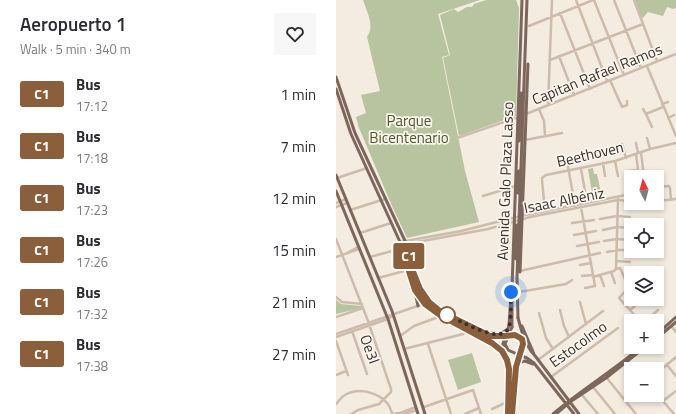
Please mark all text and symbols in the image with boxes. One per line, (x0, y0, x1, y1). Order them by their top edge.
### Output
text: Aeropuerto 1 (20, 9, 127, 38)
button: heart (274, 13, 316, 55)
street label: Capitan Rafael Ramos (528, 37, 666, 111)
text: Walk · 5 min · 340 m (20, 39, 131, 59)
text: Bus (76, 73, 101, 96)
text: C1 (34, 83, 50, 104)
text: 1 min (280, 83, 316, 106)
text: 17:12 (76, 96, 108, 116)
street label: Avenida Galo Plaza Lasso (491, 101, 519, 261)
park label: Parque Bicentenario (369, 109, 449, 149)
text: Bus (76, 125, 101, 148)
text: C1 (34, 135, 50, 156)
text: 7 min (280, 135, 316, 158)
street label: Beethoven (554, 135, 626, 173)
text: 17:18 (76, 148, 108, 168)
north arrow (624, 170, 664, 210)
map controls (624, 170, 664, 402)
text: Bus (76, 177, 101, 200)
street label: Isaac Albéniz (522, 181, 606, 219)
text: C1 (34, 187, 50, 208)
text: 12 min (272, 187, 316, 210)
text: 17:23 (76, 200, 108, 220)
button: locate (624, 218, 664, 258)
text: Bus (76, 229, 101, 252)
text: C1 (34, 239, 50, 260)
text: 15 min (272, 239, 316, 262)
line badge: C1 (391, 243, 427, 269)
text: C1 (401, 245, 417, 266)
text: 17:26 (76, 252, 108, 272)
button: layers (624, 266, 664, 306)
text: Bus (76, 281, 101, 304)
your location (501, 282, 521, 302)
text: C1 (34, 291, 50, 312)
text: 21 min (272, 291, 316, 314)
text: 17:32 (76, 304, 108, 324)
unlabelled marker (438, 306, 456, 324)
button: + (624, 314, 664, 354)
street label: Estocolmo (544, 315, 612, 373)
street label: Oe3l (354, 331, 386, 367)
text: Bus (76, 333, 101, 356)
text: C1 (34, 343, 50, 364)
text: 27 min (272, 343, 316, 366)
text: 17:38 (76, 356, 108, 376)
button: − (624, 362, 664, 402)

